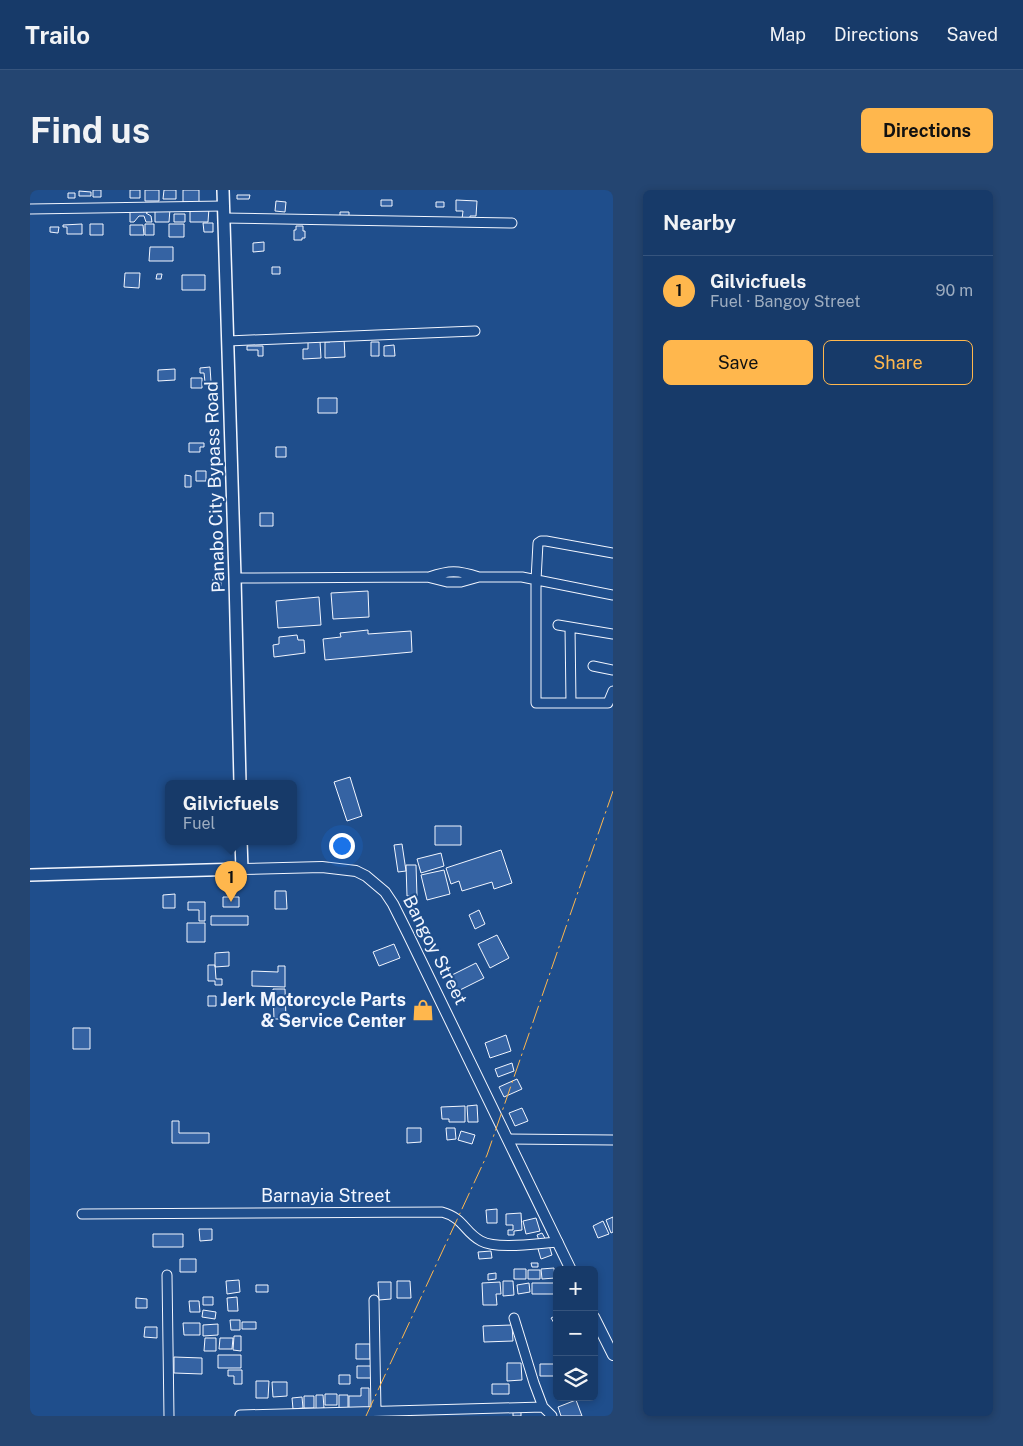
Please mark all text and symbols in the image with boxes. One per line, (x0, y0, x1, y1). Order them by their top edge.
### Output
text: Trailo (25, 21, 90, 49)
text: Map (769, 24, 806, 45)
text: Directions (834, 24, 919, 45)
text: Saved (947, 24, 998, 45)
button: Directions (861, 108, 993, 153)
text: Find us (30, 110, 150, 151)
text: Nearby (663, 210, 736, 235)
text: Gilvicfuels (710, 270, 806, 292)
text: 1 (676, 281, 682, 300)
text: 90 m (936, 281, 973, 300)
text: Fuel · Bangoy Street (710, 292, 860, 311)
button: Save (663, 340, 813, 385)
button: Share (823, 340, 973, 385)
street label: Panabo City Bypass Road (200, 381, 229, 593)
popup (165, 780, 297, 845)
text: Gilvicfuels (183, 792, 279, 814)
text: Fuel (183, 814, 215, 833)
your location (329, 833, 355, 859)
pin: 1 (215, 861, 247, 902)
street label: Bangoy Street (399, 892, 472, 1008)
place label: Jerk Motorcycle Parts & Service Center (220, 989, 407, 1031)
shop icon: Jerk Motorcycle Parts & Service Center (410, 997, 436, 1023)
street label: Barnayia Street (261, 1185, 391, 1206)
map controls (553, 1266, 598, 1401)
button: + (553, 1266, 598, 1311)
button: − (553, 1311, 598, 1356)
button: layers (553, 1356, 598, 1401)

